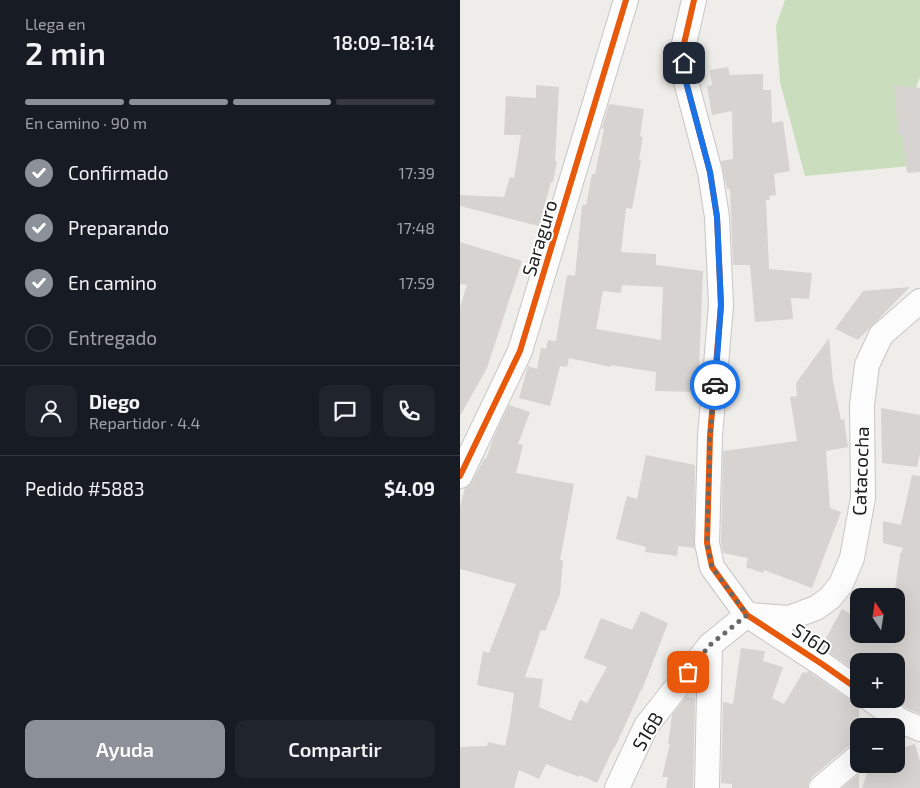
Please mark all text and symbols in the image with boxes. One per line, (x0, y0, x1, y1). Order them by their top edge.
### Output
text: Llega en (25, 14, 86, 33)
text: 18:09–18:14 (333, 31, 435, 54)
text: 2 min (25, 33, 106, 71)
pin (663, 42, 705, 84)
icon: home (670, 49, 698, 77)
text: En camino · 90 m (25, 113, 147, 132)
icon: check (25, 159, 53, 187)
text: Confirmado (68, 161, 169, 184)
text: 17:39 (399, 163, 435, 182)
street label: Saraguro (516, 197, 562, 279)
icon: check (25, 214, 53, 242)
text: Preparando (68, 216, 169, 239)
text: 17:48 (397, 218, 435, 237)
icon: check (25, 269, 53, 297)
text: En camino (68, 271, 157, 294)
text: 17:59 (399, 273, 435, 292)
text: Entregado (68, 326, 157, 349)
courier (690, 360, 740, 410)
icon: car (701, 371, 729, 399)
button: person (25, 385, 77, 437)
button: chat (319, 385, 371, 437)
button: phone (383, 385, 435, 437)
text: Diego (89, 390, 140, 413)
text: Repartidor · 4.4 (89, 413, 200, 432)
street label: Catacocha (847, 426, 873, 516)
text: Pedido #5883 (25, 477, 145, 500)
text: $4.09 (384, 477, 435, 500)
north arrow (850, 588, 905, 642)
map controls (850, 588, 905, 773)
street label: S16D (788, 618, 836, 660)
pin (667, 651, 709, 693)
button: + (850, 653, 905, 708)
icon: bag (674, 658, 702, 686)
street label: S16B (627, 708, 667, 754)
button: − (850, 718, 905, 773)
button: Ayuda (25, 720, 225, 778)
button: Compartir (235, 720, 435, 778)

